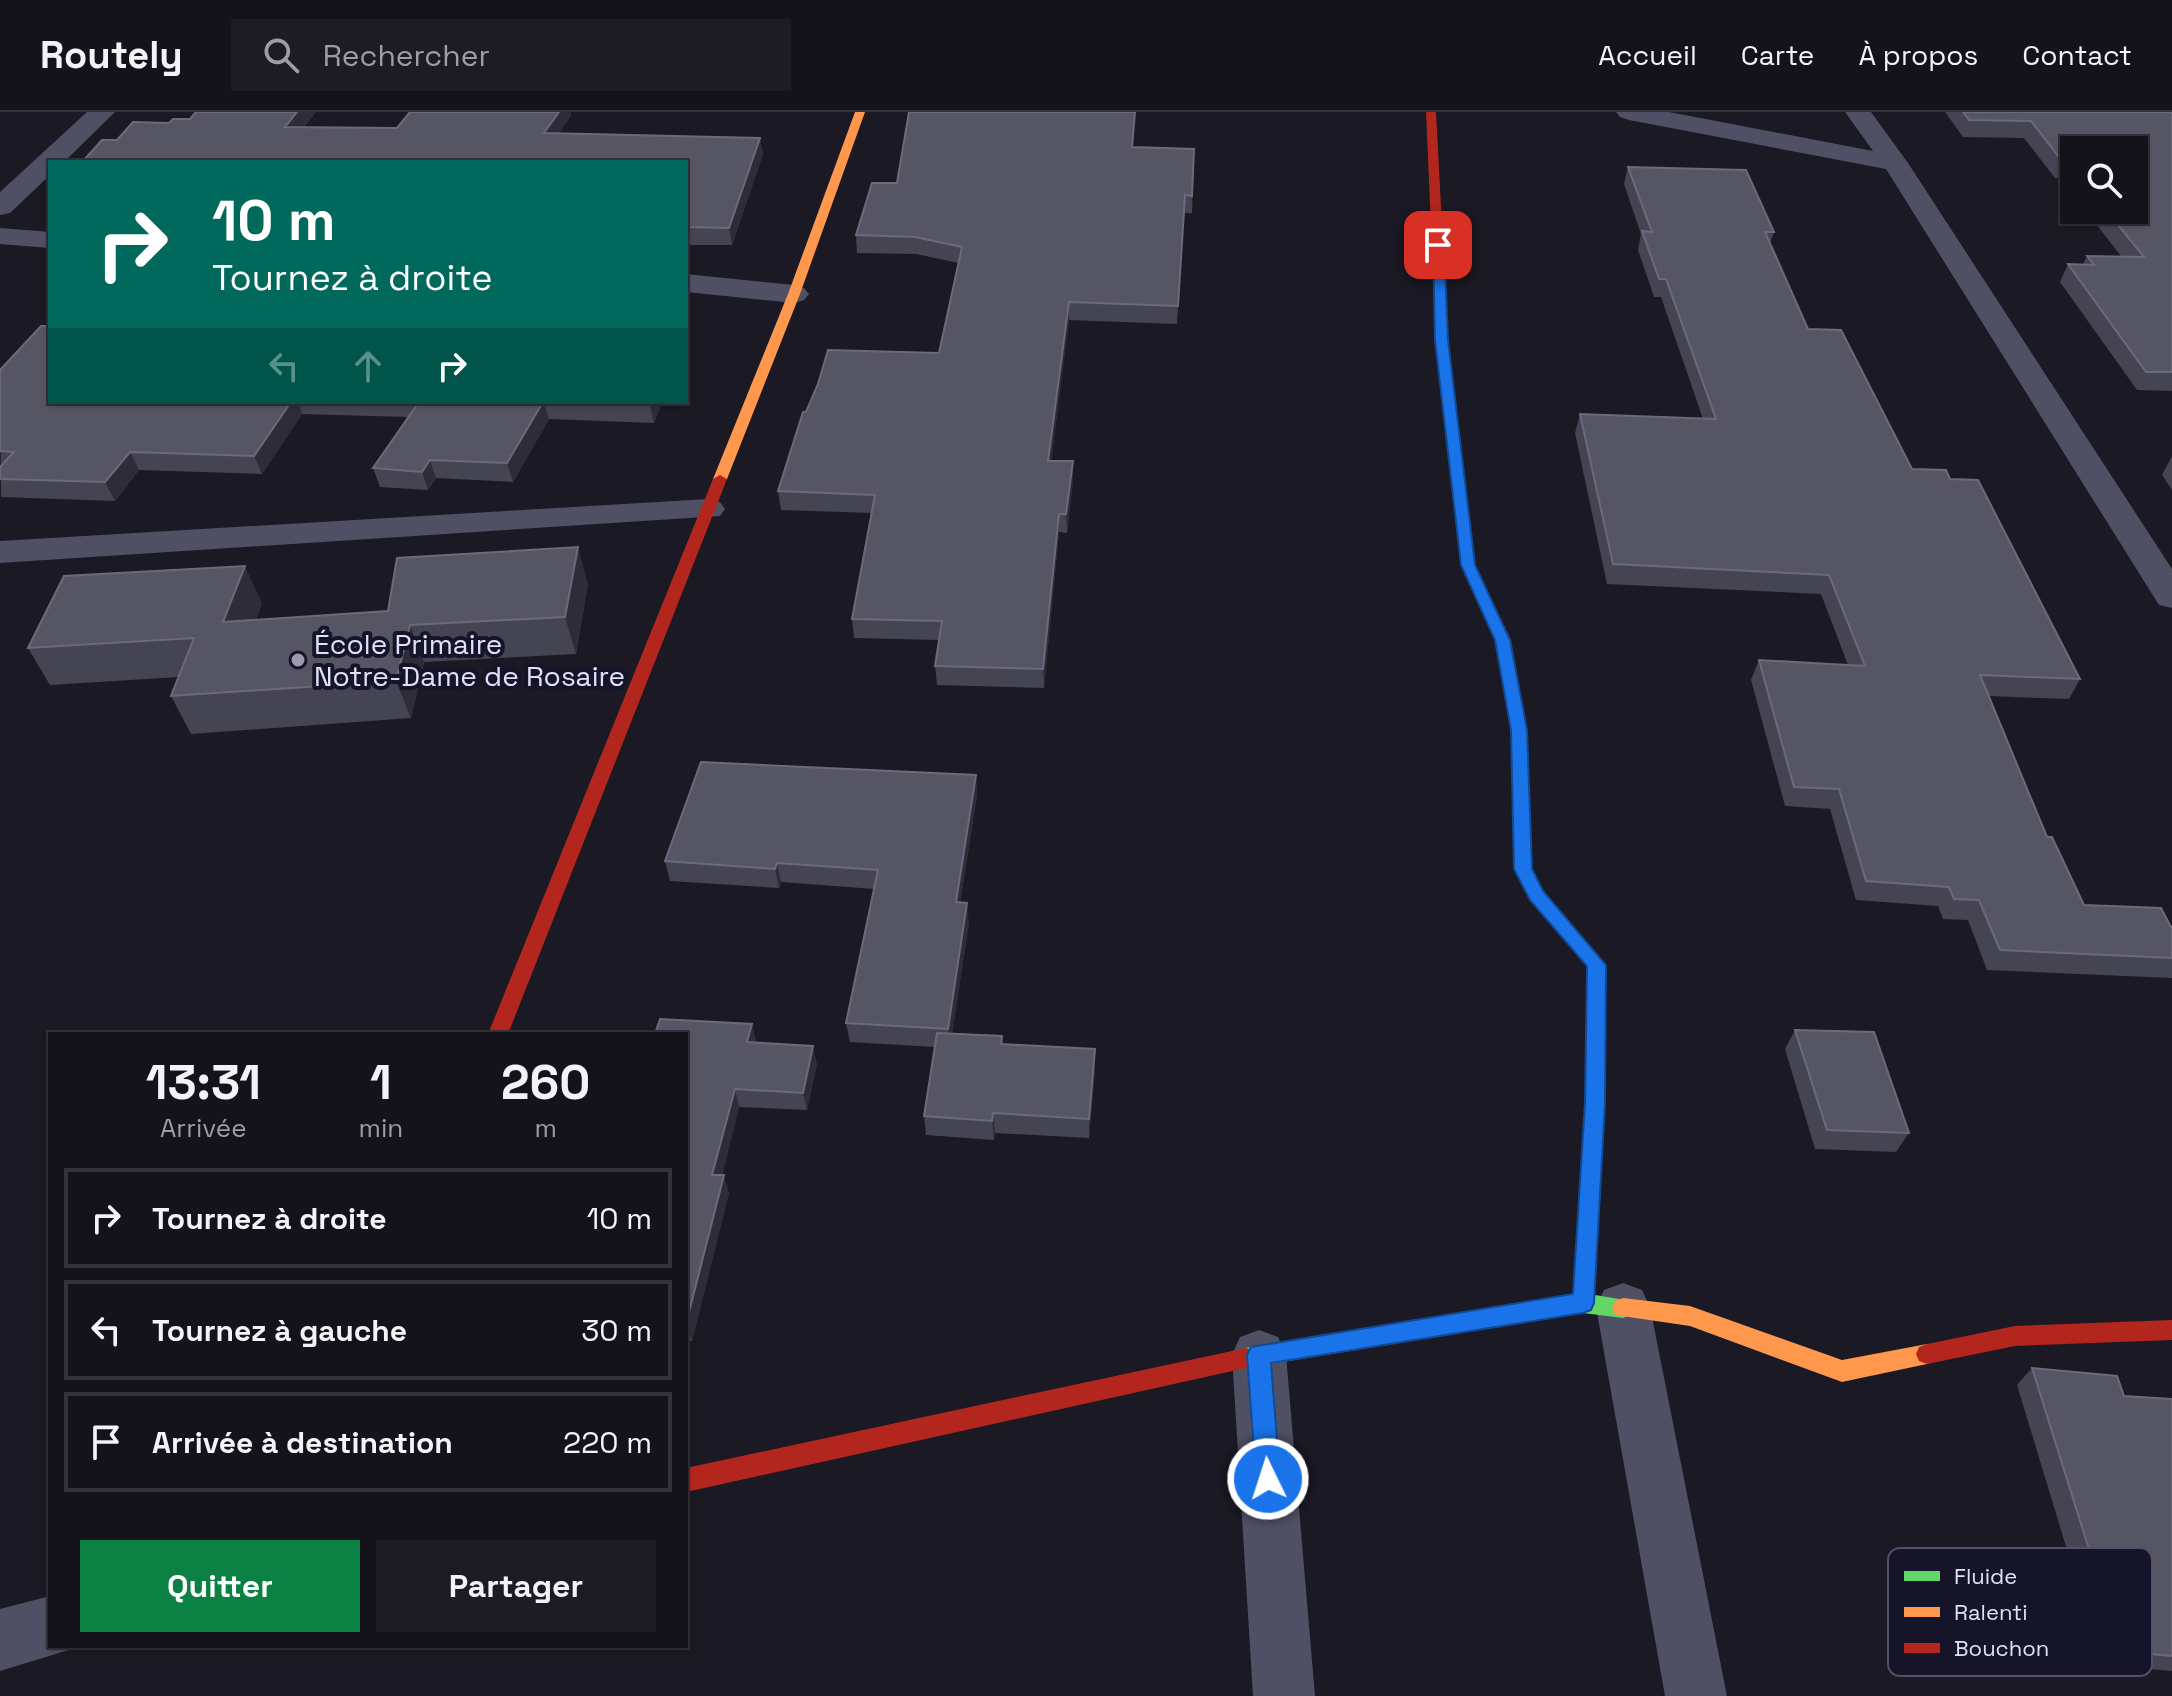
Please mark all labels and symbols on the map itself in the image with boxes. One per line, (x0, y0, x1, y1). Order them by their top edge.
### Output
pin (1404, 211, 1472, 279)
place label: École Primaire Notre-Dame de Rosaire (314, 626, 625, 694)
marker: École Primaire Notre-Dame de Rosaire (289, 651, 307, 669)
position arrow (1226, 1437, 1310, 1521)
legend (1888, 1548, 2152, 1676)
text: Fluide (1954, 1562, 2017, 1590)
text: Ralenti (1954, 1598, 2028, 1626)
text: Bouchon (1954, 1634, 2049, 1662)

